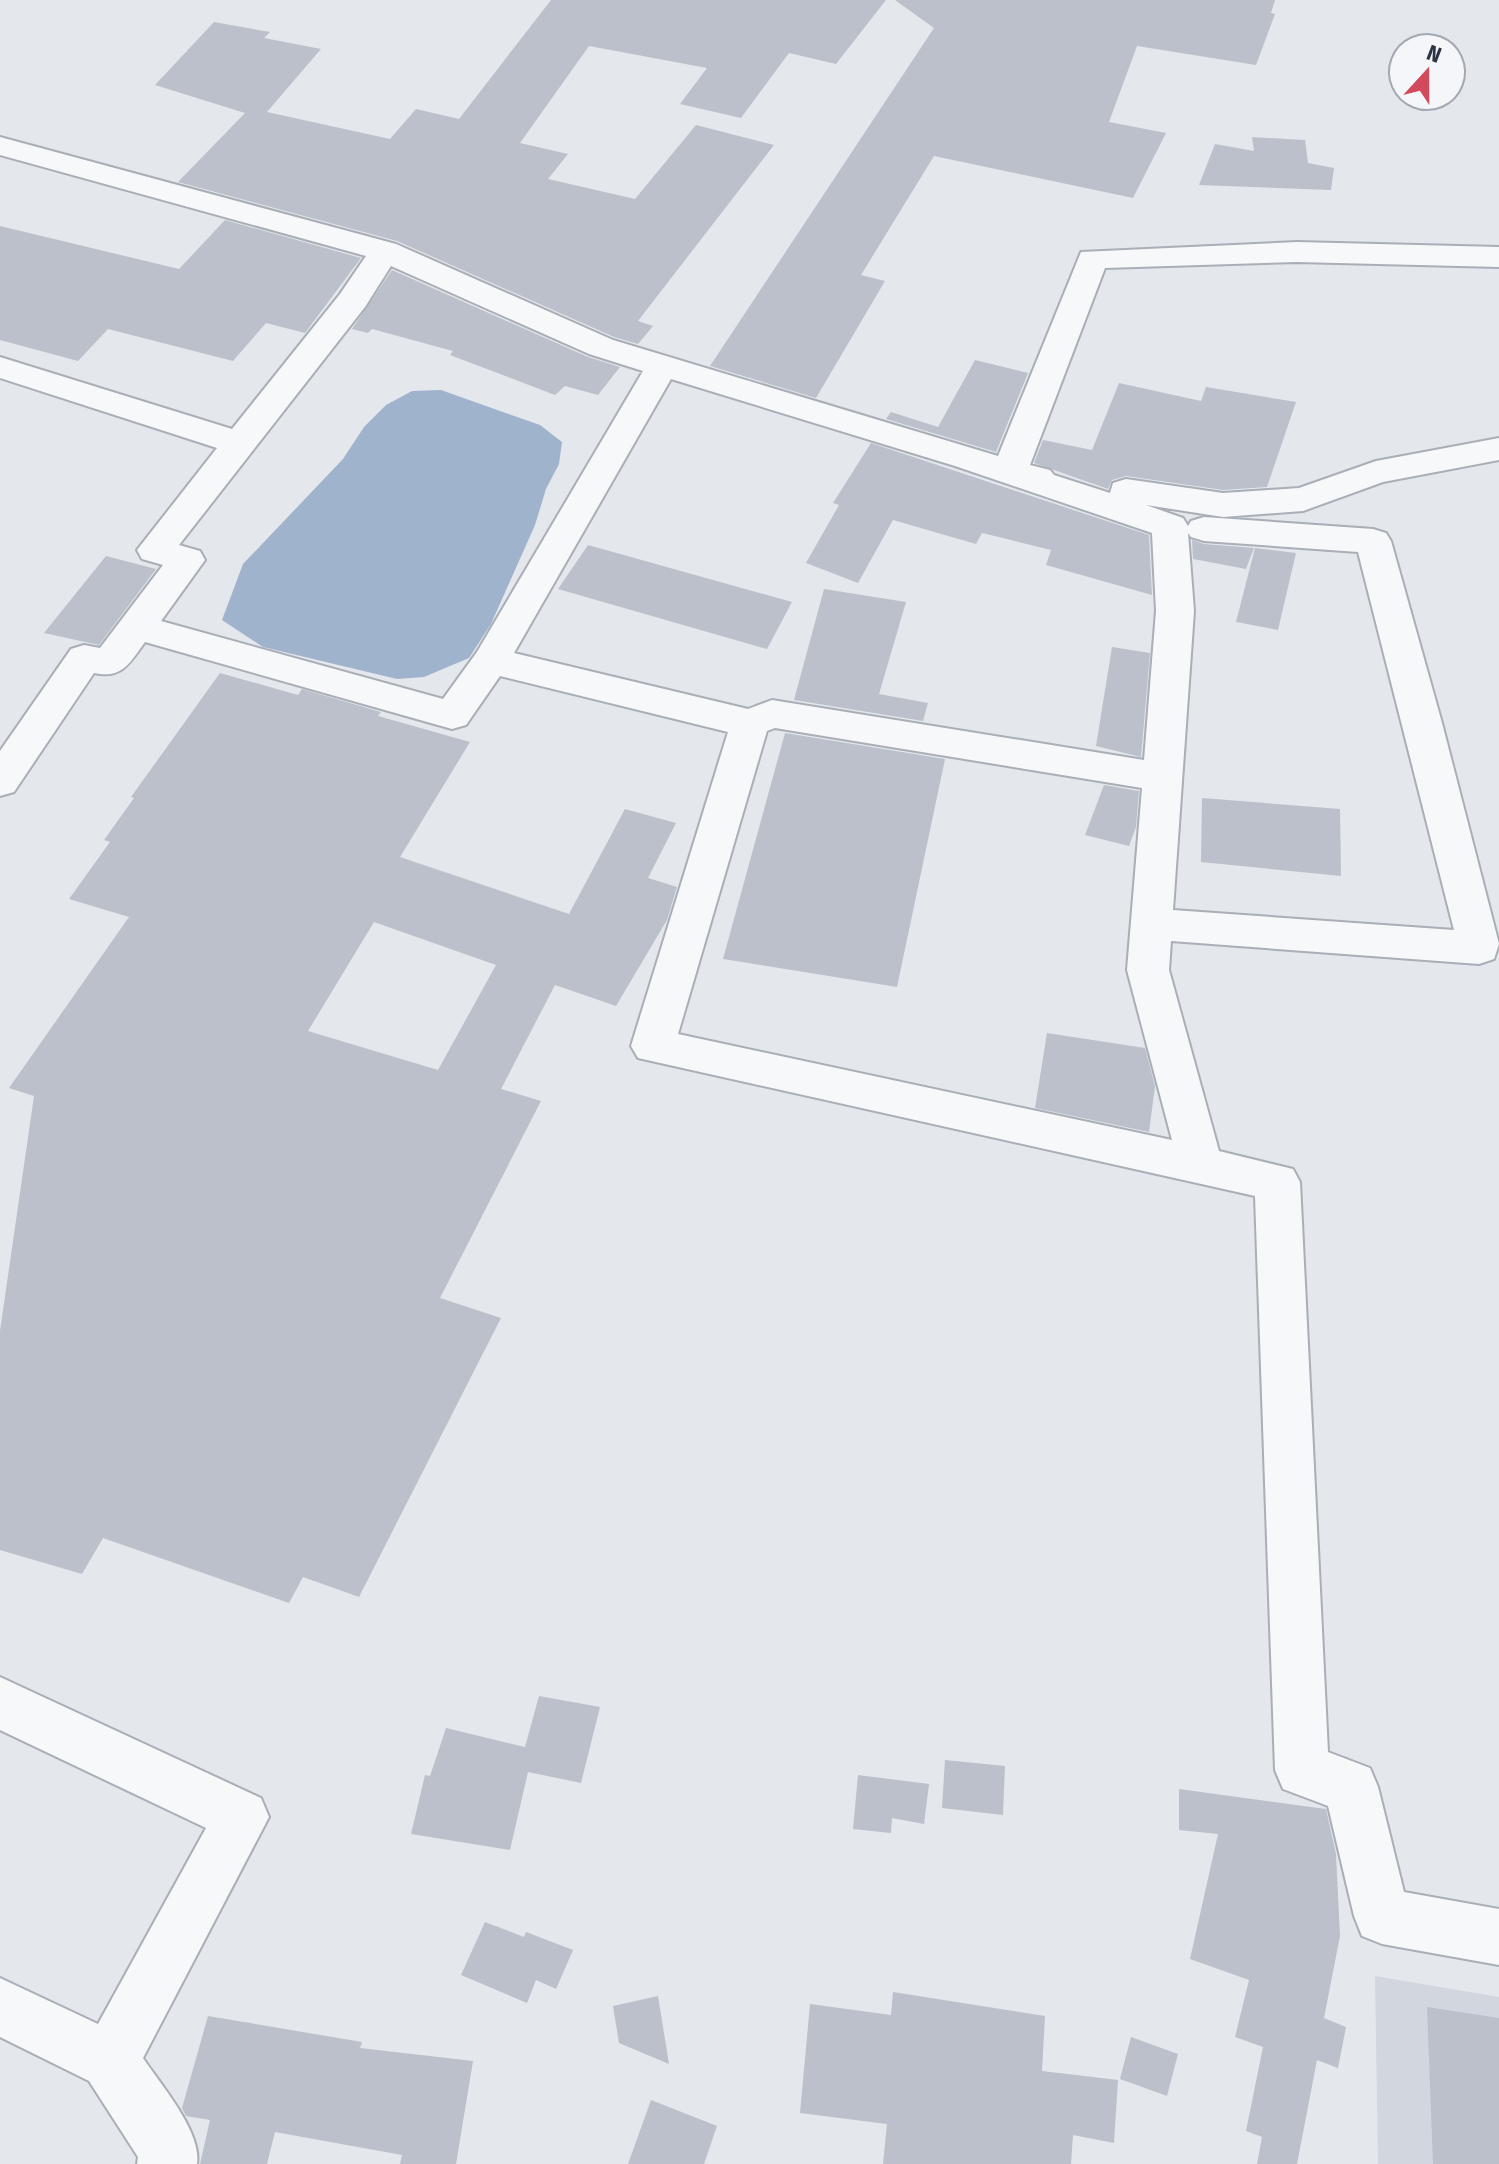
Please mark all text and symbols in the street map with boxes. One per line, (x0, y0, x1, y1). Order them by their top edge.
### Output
north arrow (1387, 32, 1467, 112)
text: N (1423, 39, 1445, 69)

